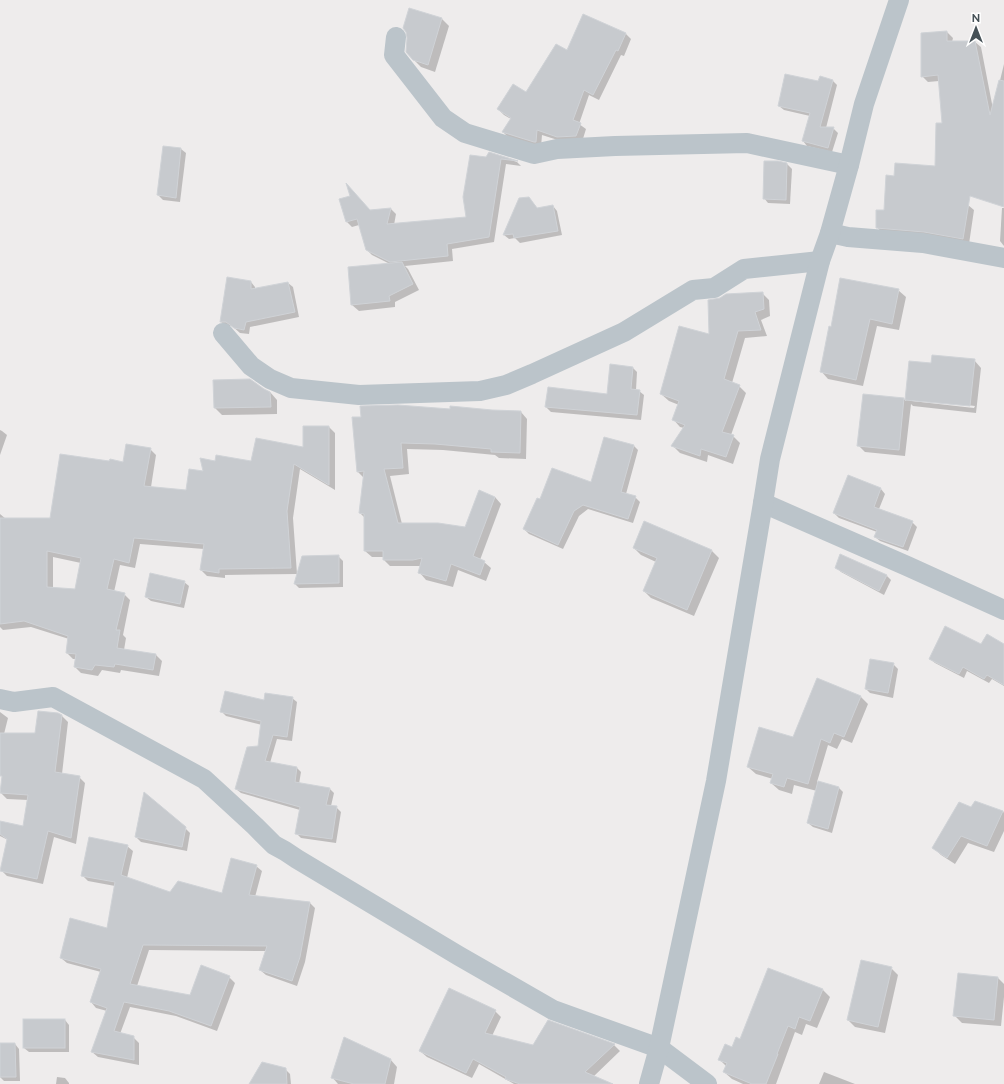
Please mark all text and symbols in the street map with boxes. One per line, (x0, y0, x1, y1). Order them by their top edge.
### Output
north arrow (956, 8, 996, 48)
text: N (972, 12, 980, 25)

